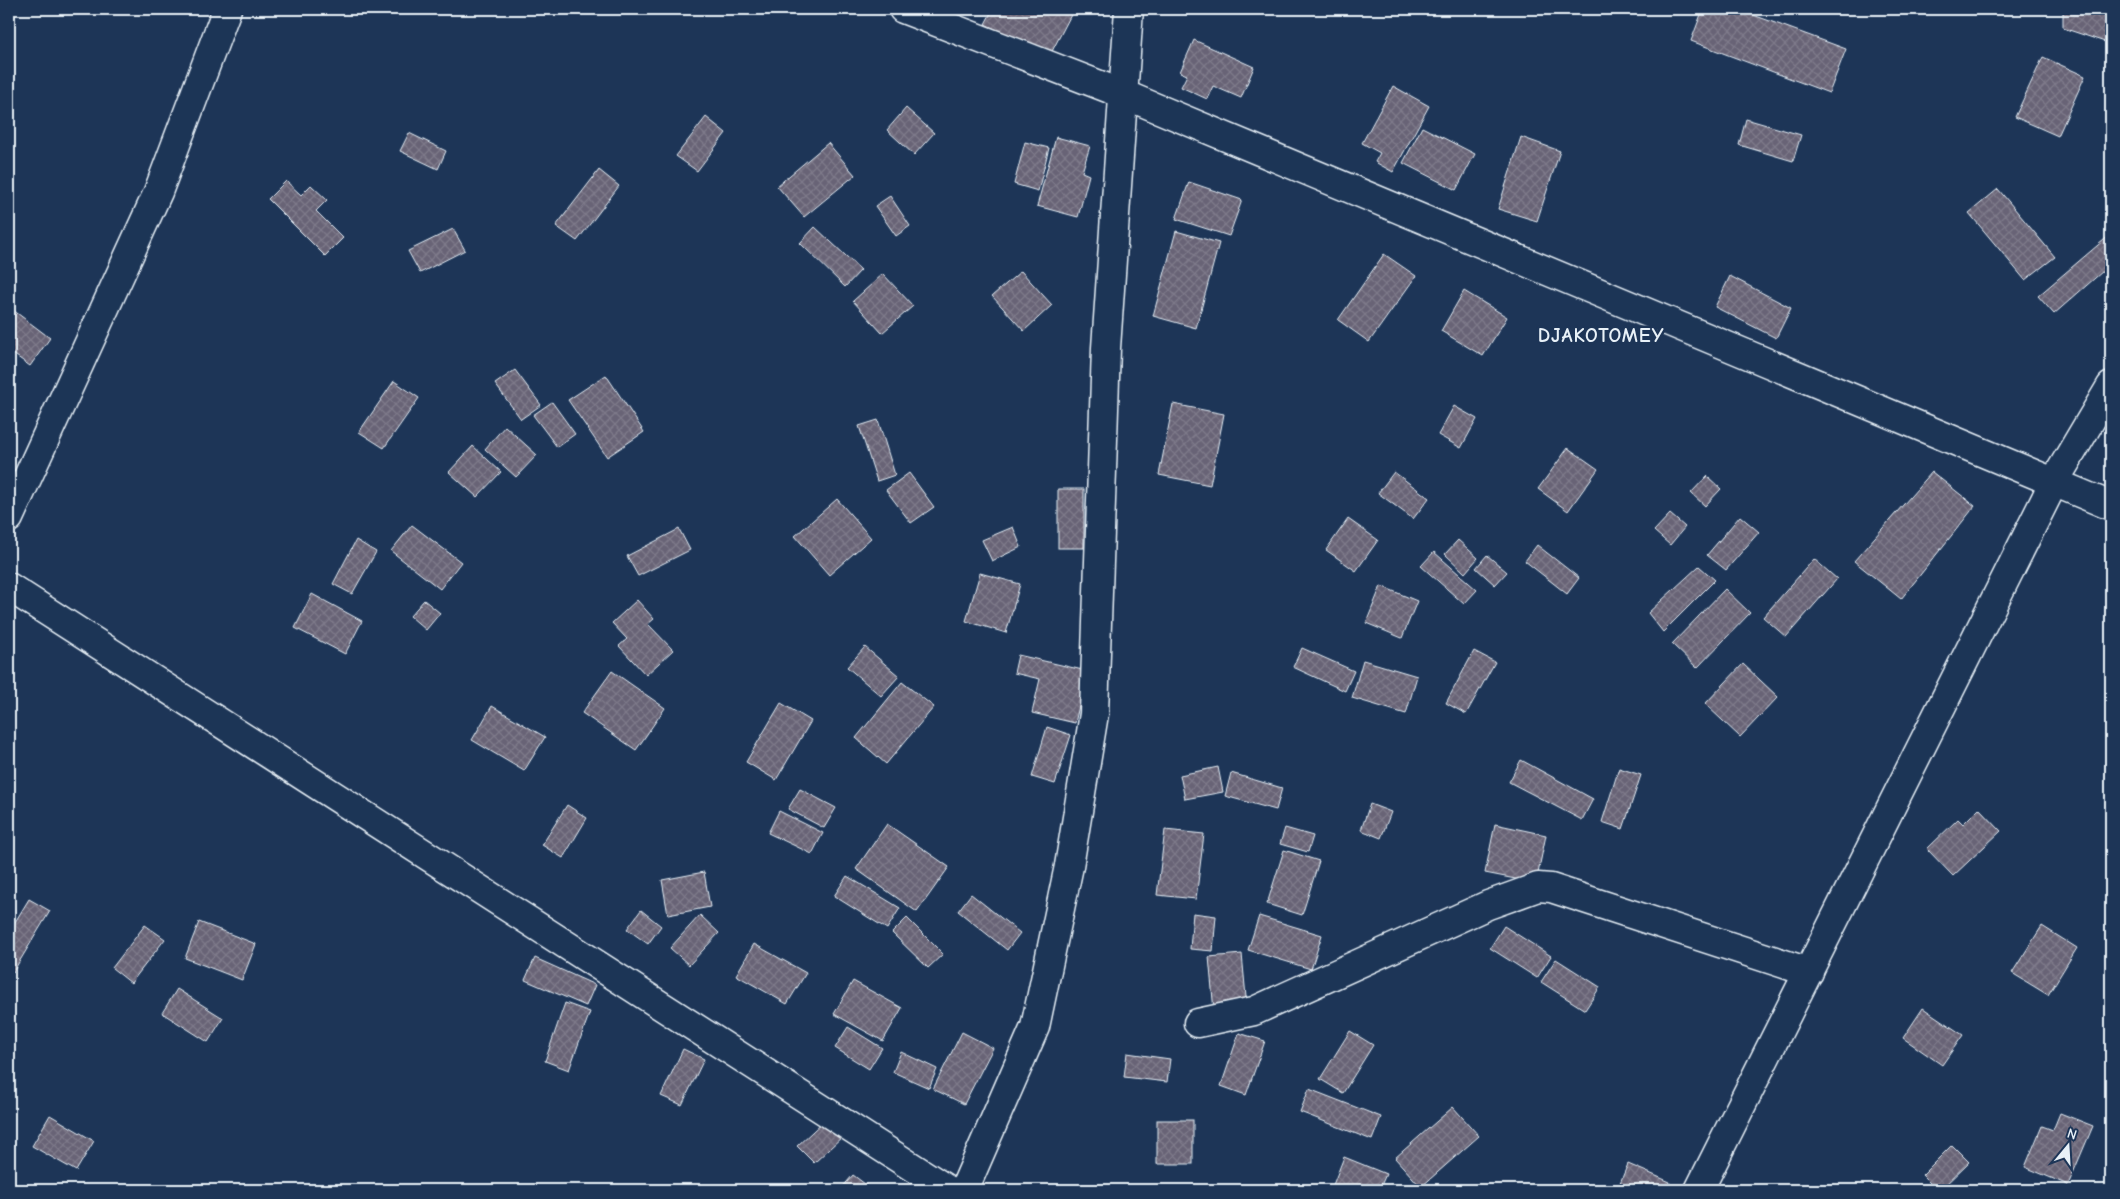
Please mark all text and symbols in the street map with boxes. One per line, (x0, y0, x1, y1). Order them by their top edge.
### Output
district label: DJAKOTOMEY (1538, 324, 1664, 347)
north arrow (2042, 1122, 2092, 1172)
text: N (2065, 1125, 2079, 1144)

